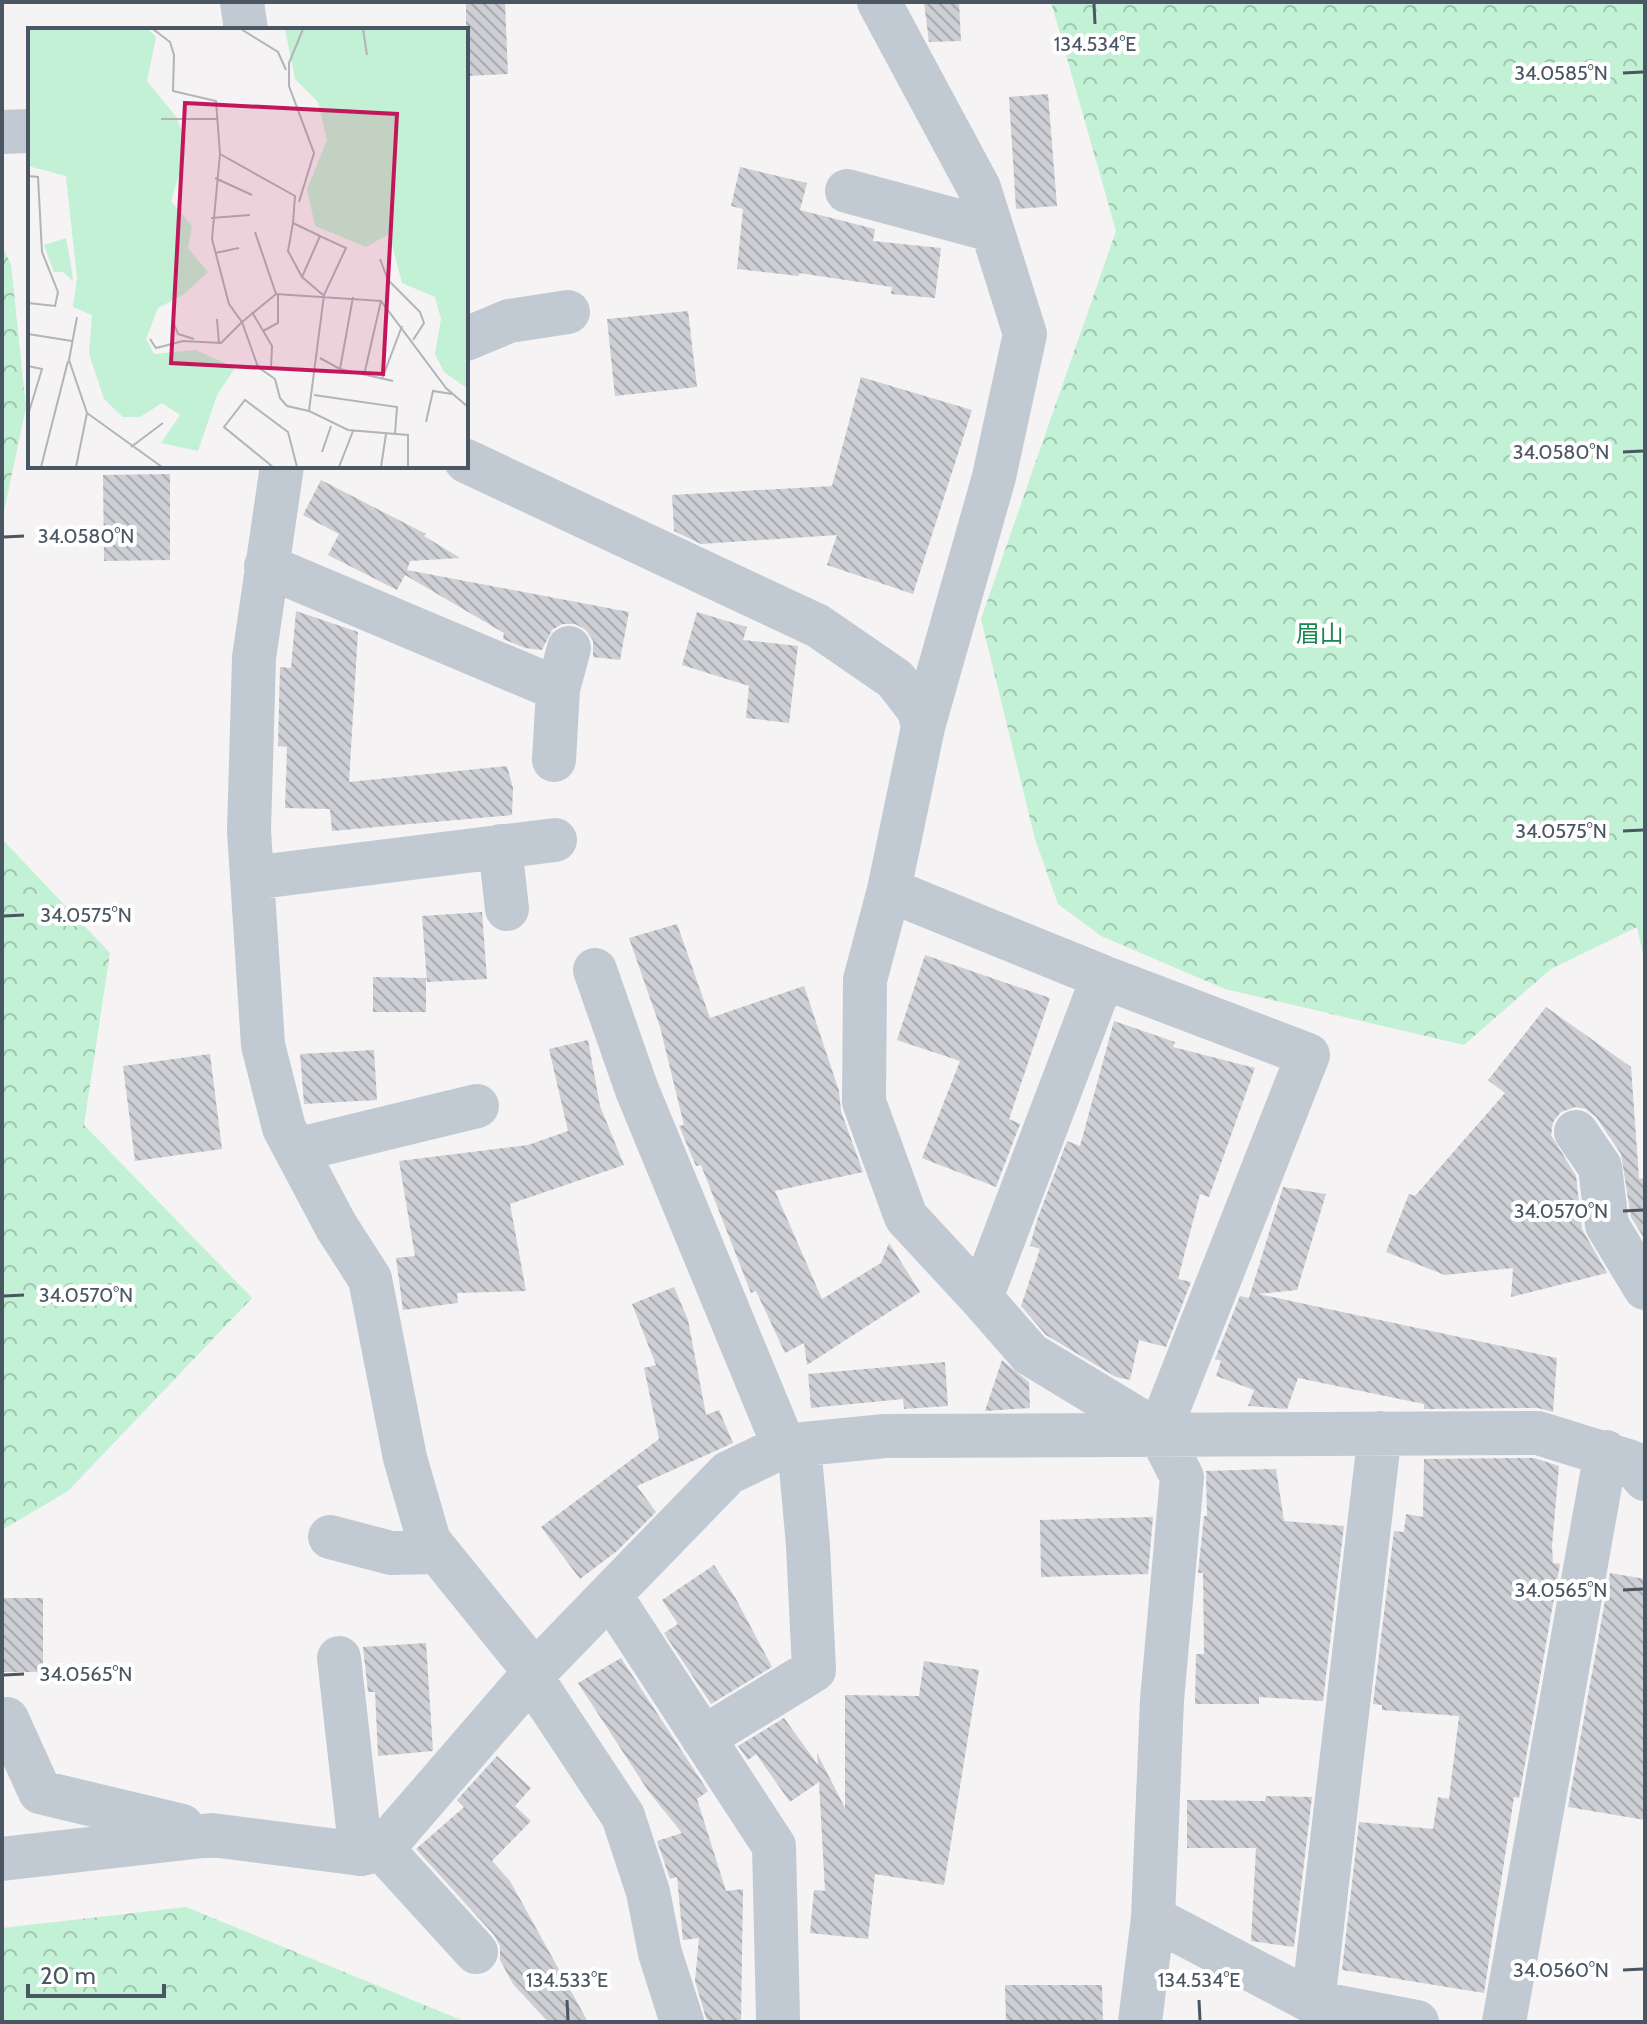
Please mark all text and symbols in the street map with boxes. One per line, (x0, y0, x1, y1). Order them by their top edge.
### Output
inset map (28, 28, 468, 468)
text: 134.534°E (1054, 32, 1136, 56)
text: 34.0585°N (1514, 61, 1608, 85)
text: 34.0580°N (1513, 440, 1609, 464)
text: 34.0580°N (38, 524, 134, 548)
park label: 眉山 (1296, 619, 1344, 648)
text: 34.0575°N (1515, 819, 1607, 843)
text: 34.0575°N (40, 903, 132, 927)
text: 34.0570°N (1514, 1199, 1608, 1223)
text: 34.0570°N (39, 1283, 133, 1307)
text: 34.0565°N (1515, 1578, 1607, 1602)
text: 34.0565°N (40, 1662, 132, 1686)
scale bar (28, 1948, 164, 1998)
text: 34.0560°N (1513, 1958, 1609, 1982)
text: 20 m (40, 1961, 96, 1990)
text: 134.533°E (526, 1968, 608, 1992)
text: 134.534°E (1158, 1968, 1240, 1992)

